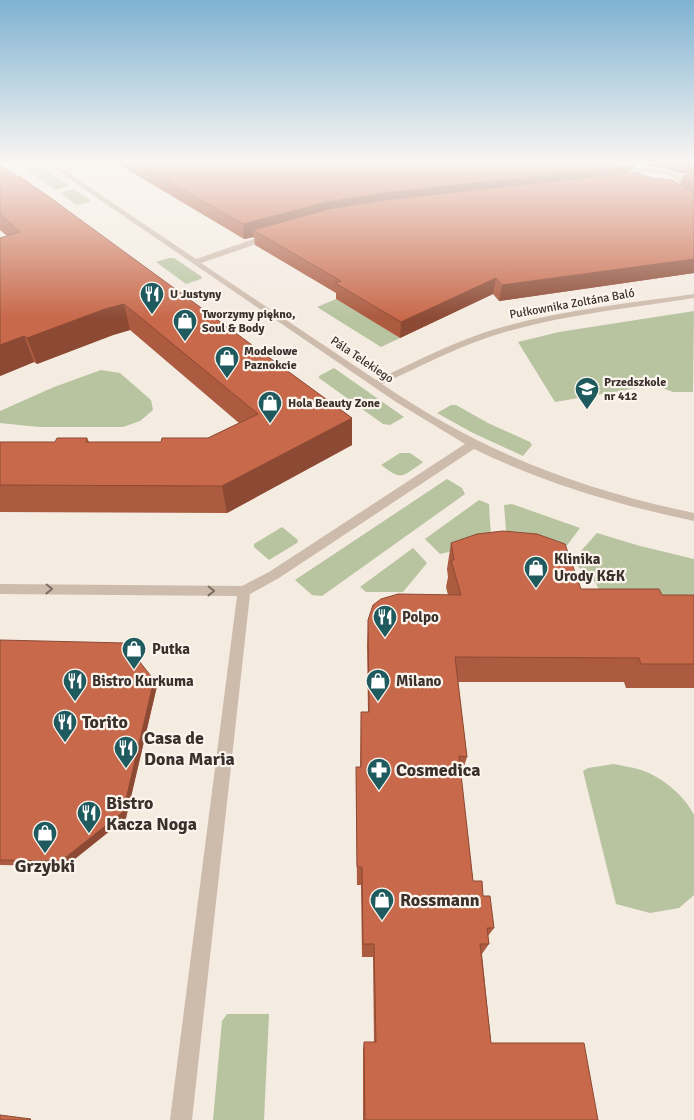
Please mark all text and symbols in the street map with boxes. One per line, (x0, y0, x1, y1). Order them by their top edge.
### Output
restaurant icon: U Justyny (139, 281, 165, 315)
street label: Pułkownika Zoltána Baló (508, 286, 636, 322)
place label: U Justyny (170, 287, 221, 302)
place label: Tworzymy piękno, Soul & Body (202, 307, 295, 336)
shop icon: Tworzymy piękno, Soul & Body (172, 308, 198, 342)
street label: Pála Telekiego (328, 333, 396, 387)
place label: Modelowe Paznokcie (244, 344, 298, 373)
shop icon: Modelowe Paznokcie (214, 345, 240, 379)
place label: Przedszkole nr 412 (604, 375, 666, 404)
school or university icon: Przedszkole nr 412 (574, 376, 600, 410)
shop icon: Hola Beauty Zone (257, 390, 283, 424)
place label: Hola Beauty Zone (288, 396, 380, 411)
place label: Klinika Urody K&K (554, 550, 626, 585)
shop icon: Klinika Urody K&K (523, 555, 549, 589)
one-way arrow (45, 584, 53, 594)
one-way arrow (208, 586, 215, 596)
restaurant icon: Polpo (372, 604, 398, 638)
place label: Polpo (402, 608, 439, 626)
shop icon: Putka (121, 636, 147, 670)
place label: Putka (152, 640, 190, 658)
restaurant icon: Bistro Kurkuma (62, 668, 88, 702)
shop icon: Milano (365, 668, 391, 702)
place label: Bistro Kurkuma (92, 672, 194, 690)
place label: Milano (396, 672, 442, 690)
restaurant icon: Torito (52, 709, 78, 743)
place label: Torito (82, 711, 128, 733)
place label: Casa de Dona Maria (144, 727, 235, 770)
restaurant icon: Casa de Dona Maria (113, 735, 139, 769)
pharmacy icon: Cosmedica (366, 757, 392, 791)
place label: Cosmedica (396, 759, 481, 781)
place label: Bistro Kacza Noga (106, 792, 197, 835)
restaurant icon: Bistro Kacza Noga (76, 800, 102, 834)
shop icon: Grzybki (32, 820, 58, 854)
place label: Grzybki (15, 855, 75, 877)
shop icon: Rossmann (369, 887, 395, 921)
place label: Rossmann (400, 889, 480, 911)

